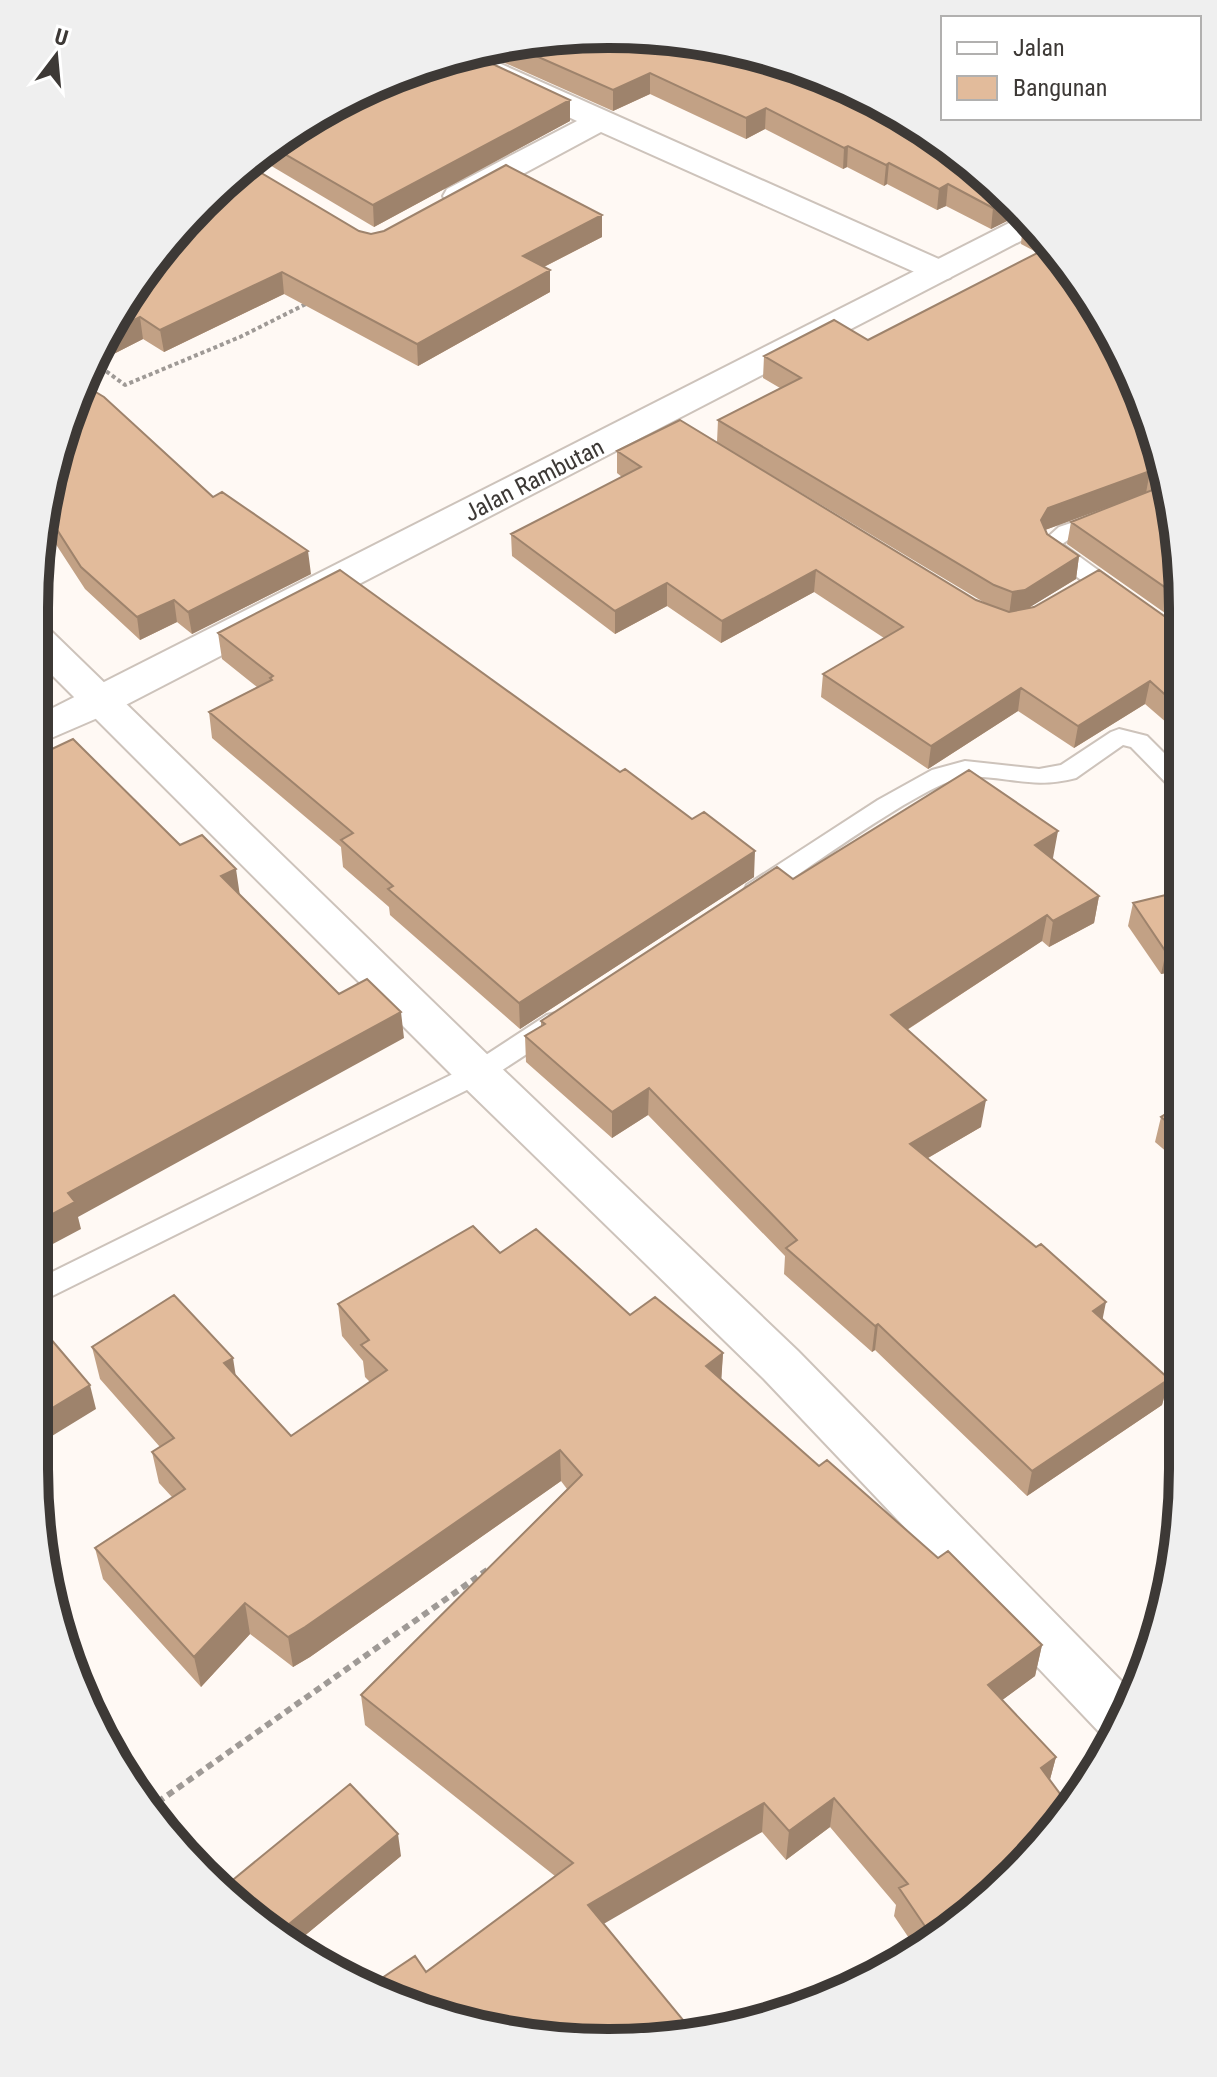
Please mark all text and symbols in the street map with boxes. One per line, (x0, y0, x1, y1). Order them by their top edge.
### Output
north arrow (16, 16, 96, 96)
legend (941, 16, 1201, 120)
text: U (52, 24, 71, 51)
text: Jalan (1013, 34, 1065, 62)
text: Bangunan (1013, 74, 1107, 102)
street label: Jalan Rambutan (459, 433, 609, 527)

